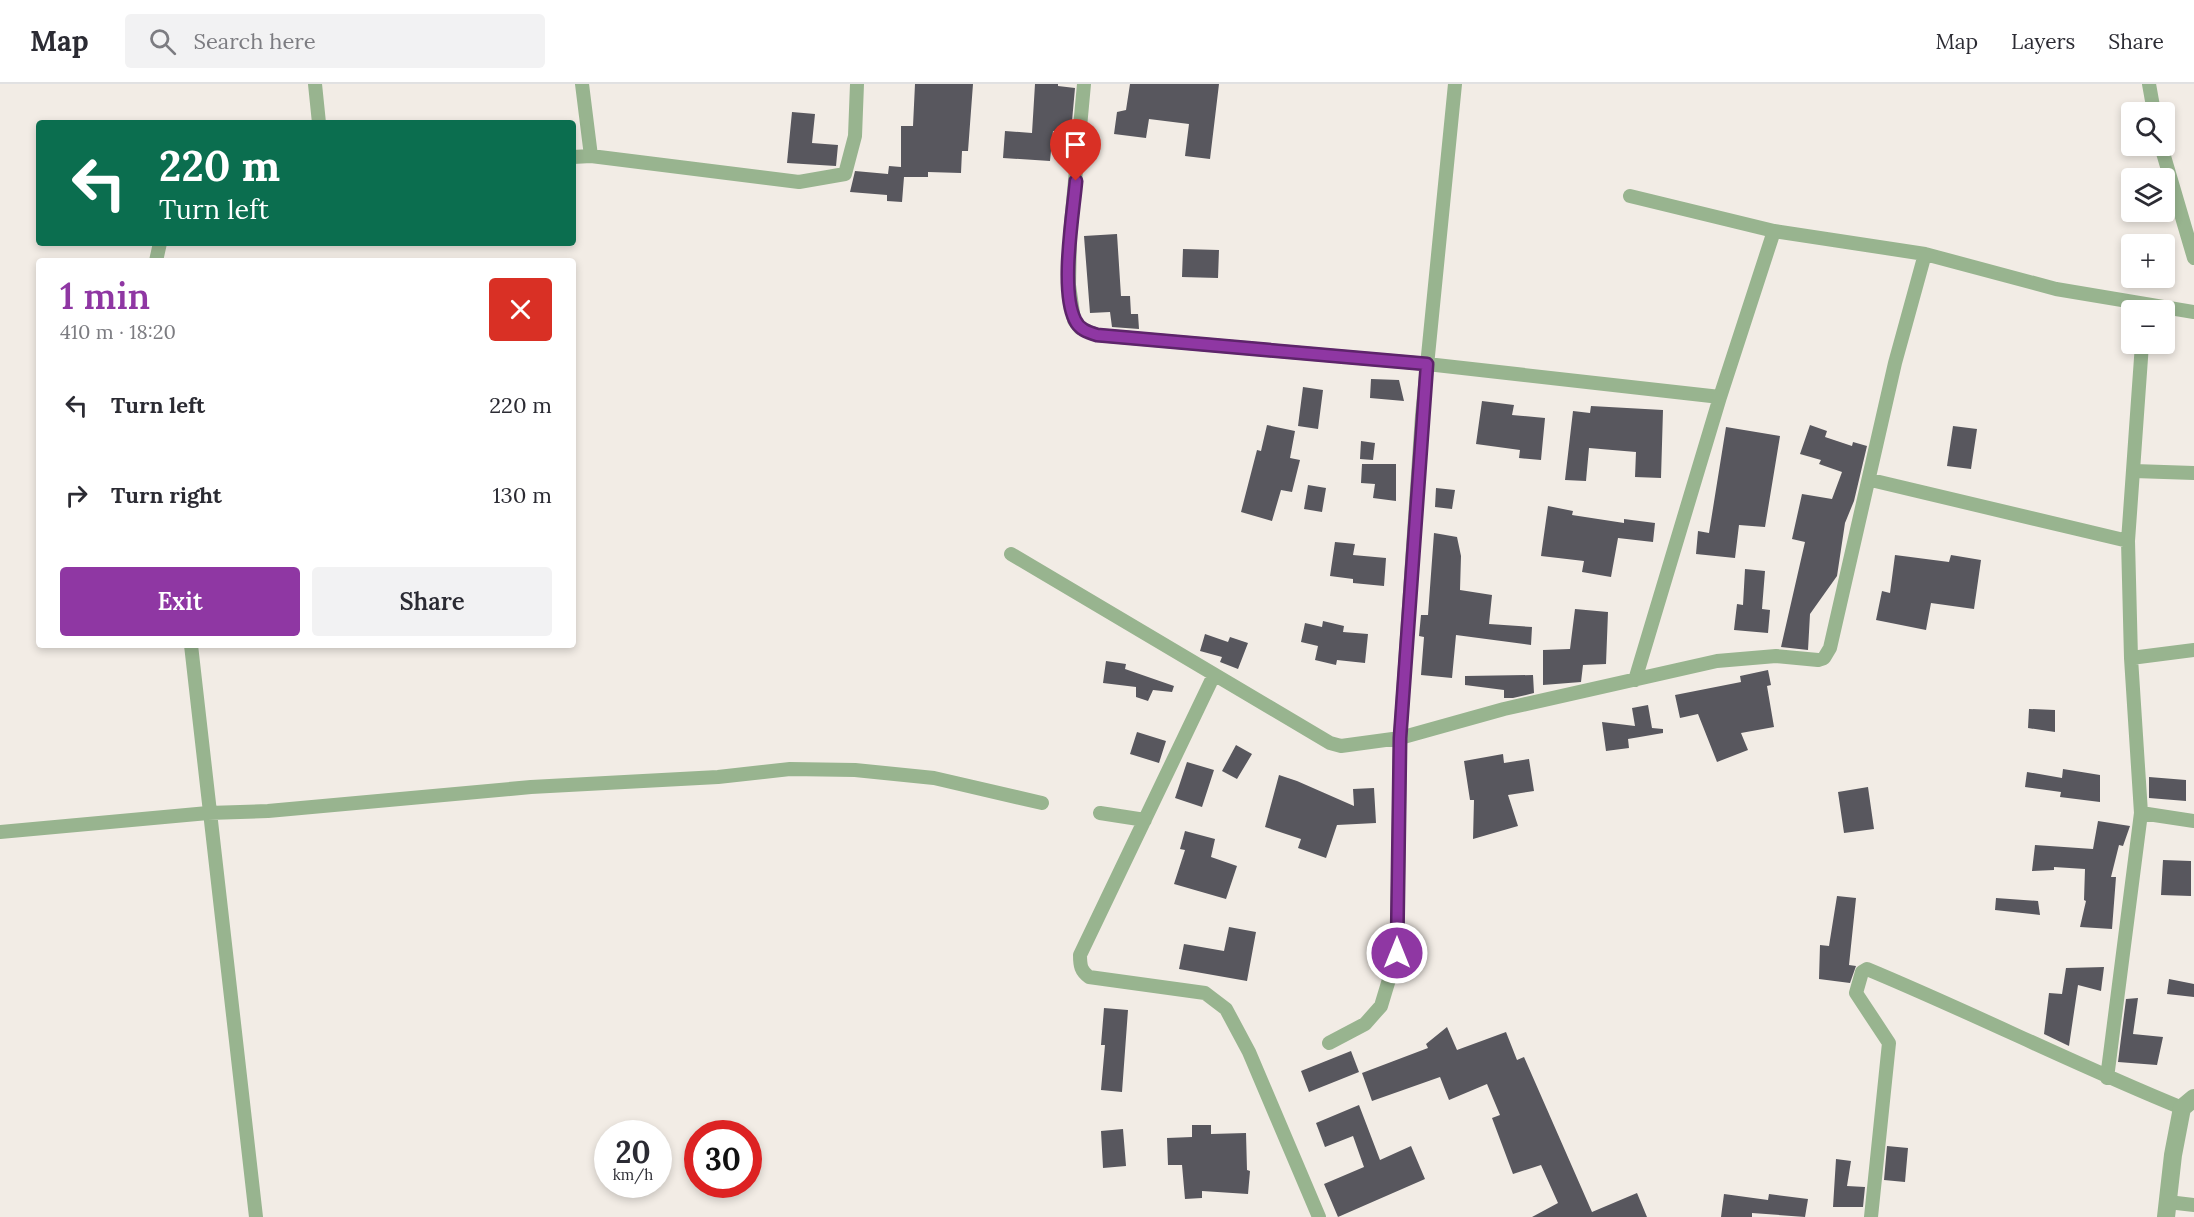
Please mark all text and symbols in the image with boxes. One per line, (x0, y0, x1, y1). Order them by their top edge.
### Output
search box (125, 14, 545, 68)
text: Map (30, 23, 89, 59)
icon: search (146, 25, 179, 58)
text: Search here (194, 27, 316, 55)
text: Map (1935, 28, 1978, 55)
text: Layers (2011, 28, 2075, 55)
text: Share (2108, 28, 2164, 55)
map controls (2121, 102, 2175, 354)
button: search (2121, 102, 2175, 156)
pin (1050, 119, 1101, 181)
icon: arrive (1059, 128, 1092, 161)
text: 220 m (159, 139, 280, 193)
icon: left (60, 144, 138, 222)
button: layers (2121, 168, 2175, 222)
text: Turn left (159, 192, 269, 226)
button: + (2121, 234, 2175, 288)
text: 1 min (60, 273, 150, 319)
button: close (489, 278, 552, 341)
button: − (2121, 300, 2175, 354)
text: 410 m · 18:20 (60, 319, 176, 344)
icon: left (60, 389, 93, 422)
text: Turn left (111, 391, 205, 419)
text: 220 m (489, 391, 552, 419)
icon: right (60, 479, 93, 512)
text: Turn right (111, 481, 222, 509)
text: 130 m (493, 481, 552, 509)
button: Exit (60, 567, 300, 636)
button: Share (312, 567, 552, 636)
position arrow (1365, 921, 1429, 985)
speed limit sign: 30 (684, 1120, 762, 1198)
text: 20 (615, 1133, 651, 1171)
text: km/h (613, 1165, 653, 1184)

